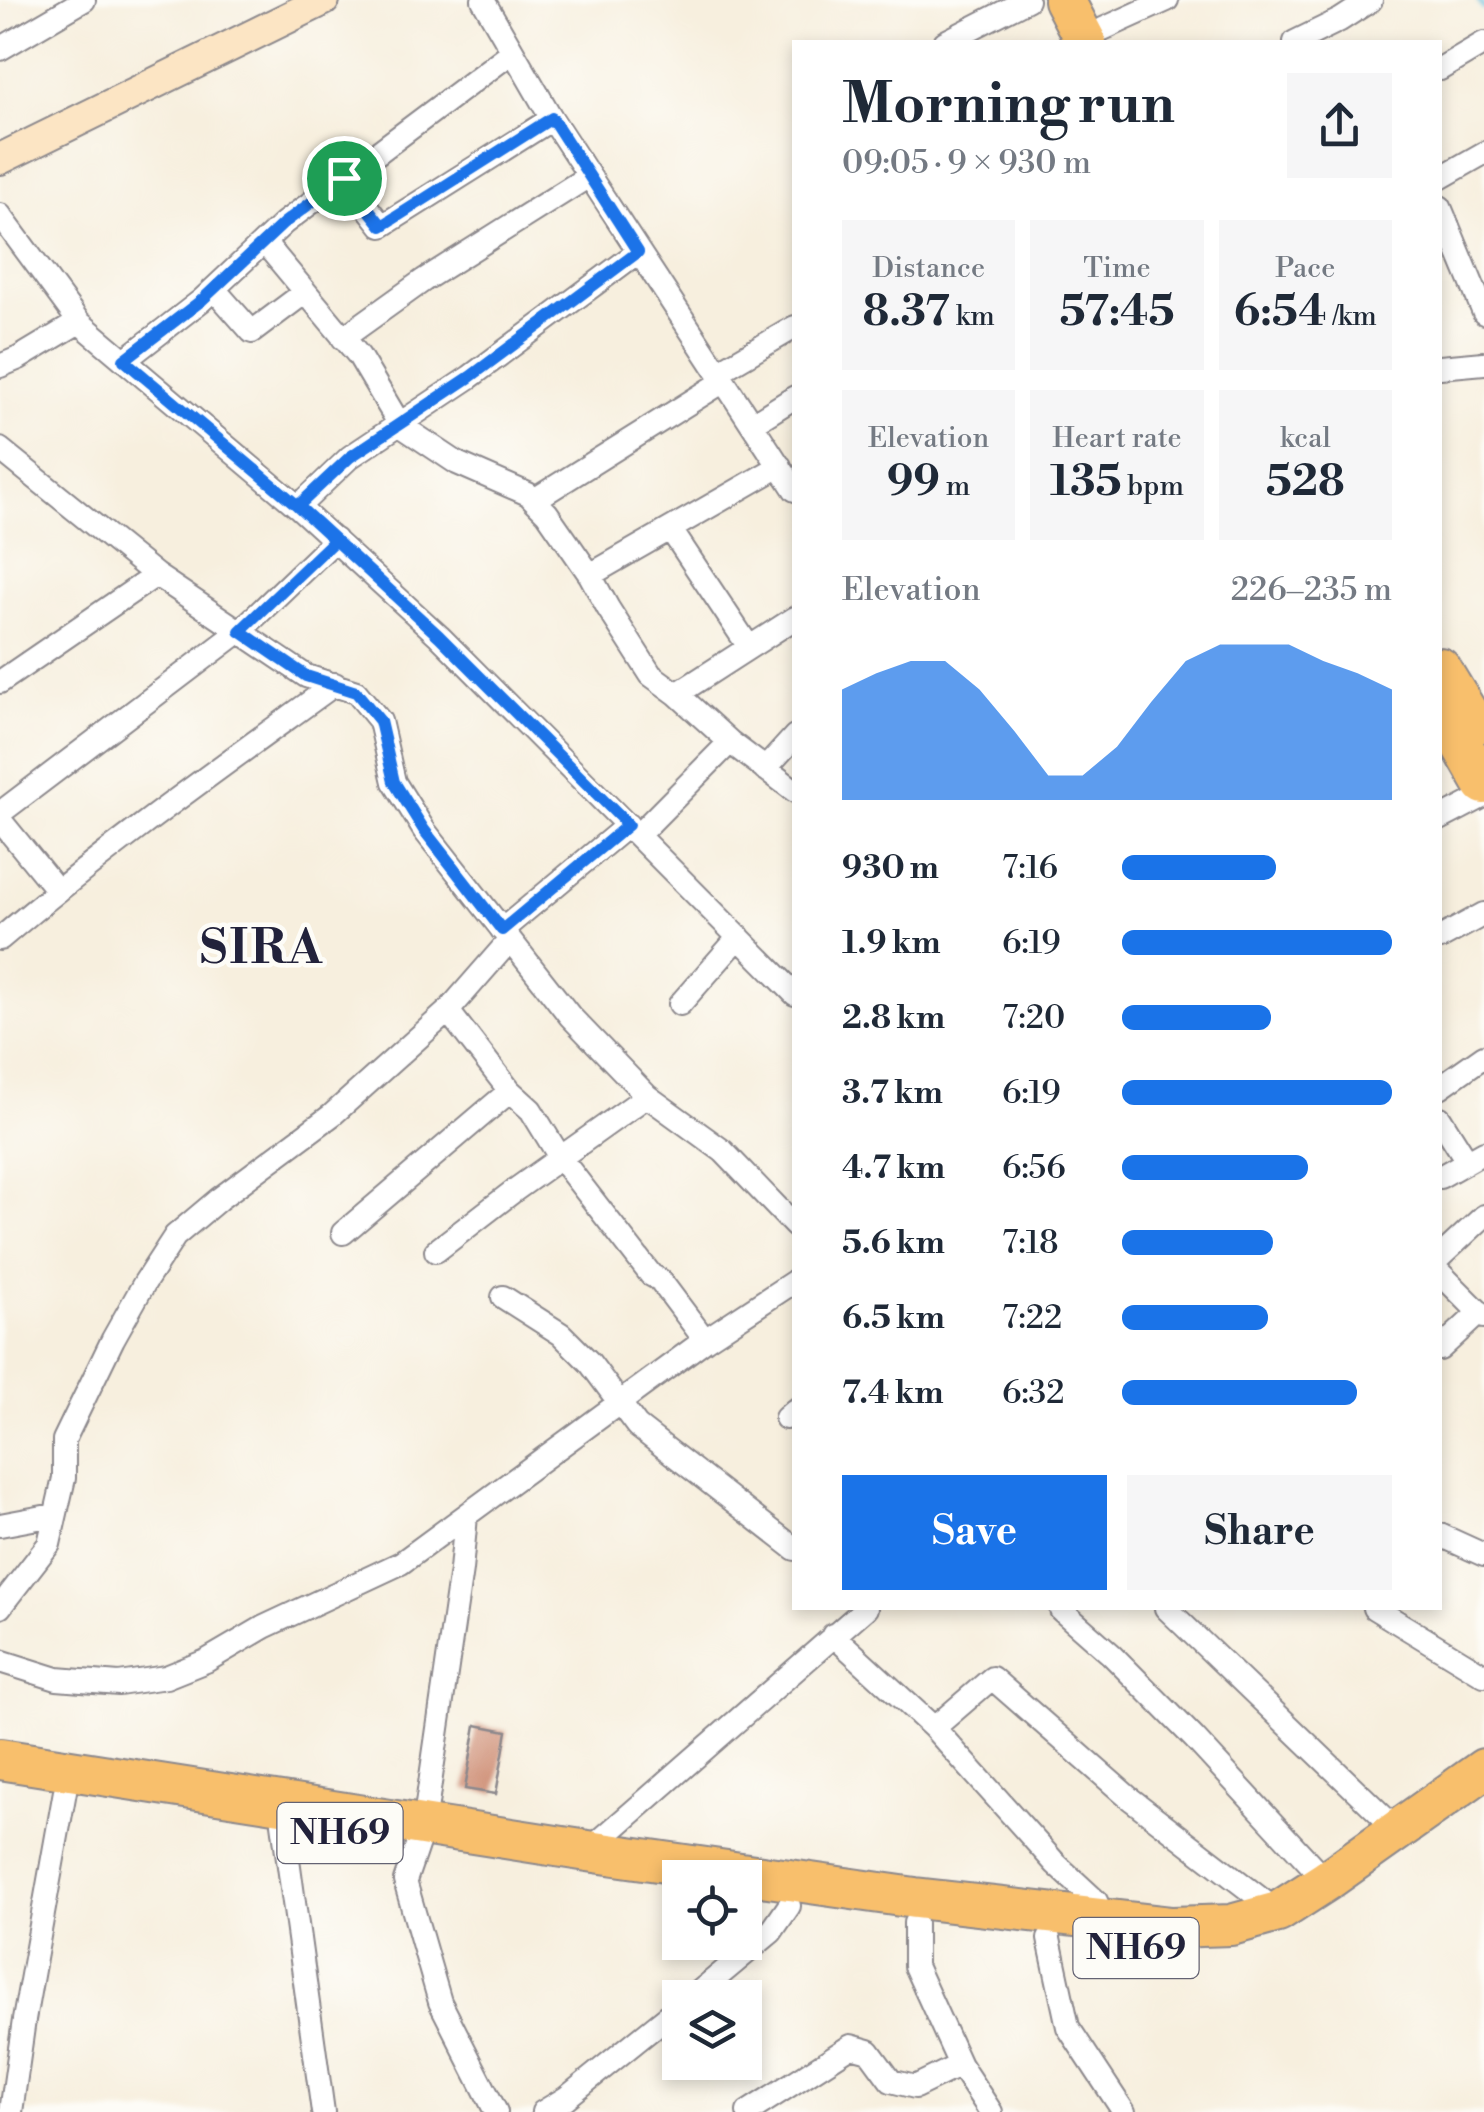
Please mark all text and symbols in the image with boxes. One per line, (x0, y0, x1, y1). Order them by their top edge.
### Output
text: Morning run (842, 71, 1175, 140)
button: share (1287, 73, 1392, 178)
pin (302, 136, 387, 221)
text: 09:05 · 9 × 930 m (842, 143, 1091, 183)
icon: arrive (317, 151, 372, 206)
text: Distance (872, 251, 985, 286)
text: Time (1083, 251, 1151, 286)
text: Pace (1275, 251, 1335, 286)
text: 8.37 (863, 286, 950, 339)
text: 57:45 (1059, 286, 1174, 339)
text: 6:54 (1234, 286, 1327, 339)
text: km (950, 299, 995, 334)
text: /km (1327, 299, 1377, 334)
text: Elevation (868, 421, 989, 456)
text: Heart rate (1052, 421, 1182, 456)
text: kcal (1280, 421, 1331, 456)
text: 99 (887, 456, 940, 509)
text: 135 (1050, 456, 1122, 509)
text: 528 (1266, 456, 1345, 509)
text: m (940, 469, 970, 504)
text: bpm (1122, 469, 1184, 504)
text: Elevation (842, 570, 981, 610)
text: 226–235 m (1231, 570, 1392, 610)
text: 930 m (842, 848, 939, 888)
text: 7:16 (1002, 848, 1058, 888)
district label: SIRA (200, 919, 324, 979)
text: 1.9 km (842, 923, 941, 963)
text: 6:19 (1002, 923, 1061, 963)
text: 2.8 km (842, 998, 945, 1038)
text: 7:20 (1002, 998, 1065, 1038)
text: 3.7 km (842, 1073, 943, 1113)
text: 6:19 (1002, 1073, 1061, 1113)
text: 4.7 km (842, 1148, 945, 1188)
text: 6:56 (1002, 1148, 1066, 1188)
text: 5.6 km (842, 1223, 945, 1263)
text: 7:18 (1002, 1223, 1059, 1263)
text: 6.5 km (842, 1298, 945, 1338)
text: 7:22 (1002, 1298, 1062, 1338)
text: 7.4 km (842, 1373, 944, 1413)
text: 6:32 (1002, 1373, 1065, 1413)
button: Save (842, 1475, 1107, 1590)
button: Share (1127, 1475, 1392, 1590)
road number: NH69 (278, 1803, 402, 1863)
map controls (662, 1860, 762, 2080)
button: locate (662, 1860, 762, 1960)
road number: NH69 (1074, 1918, 1198, 1978)
button: layers (662, 1980, 762, 2080)

